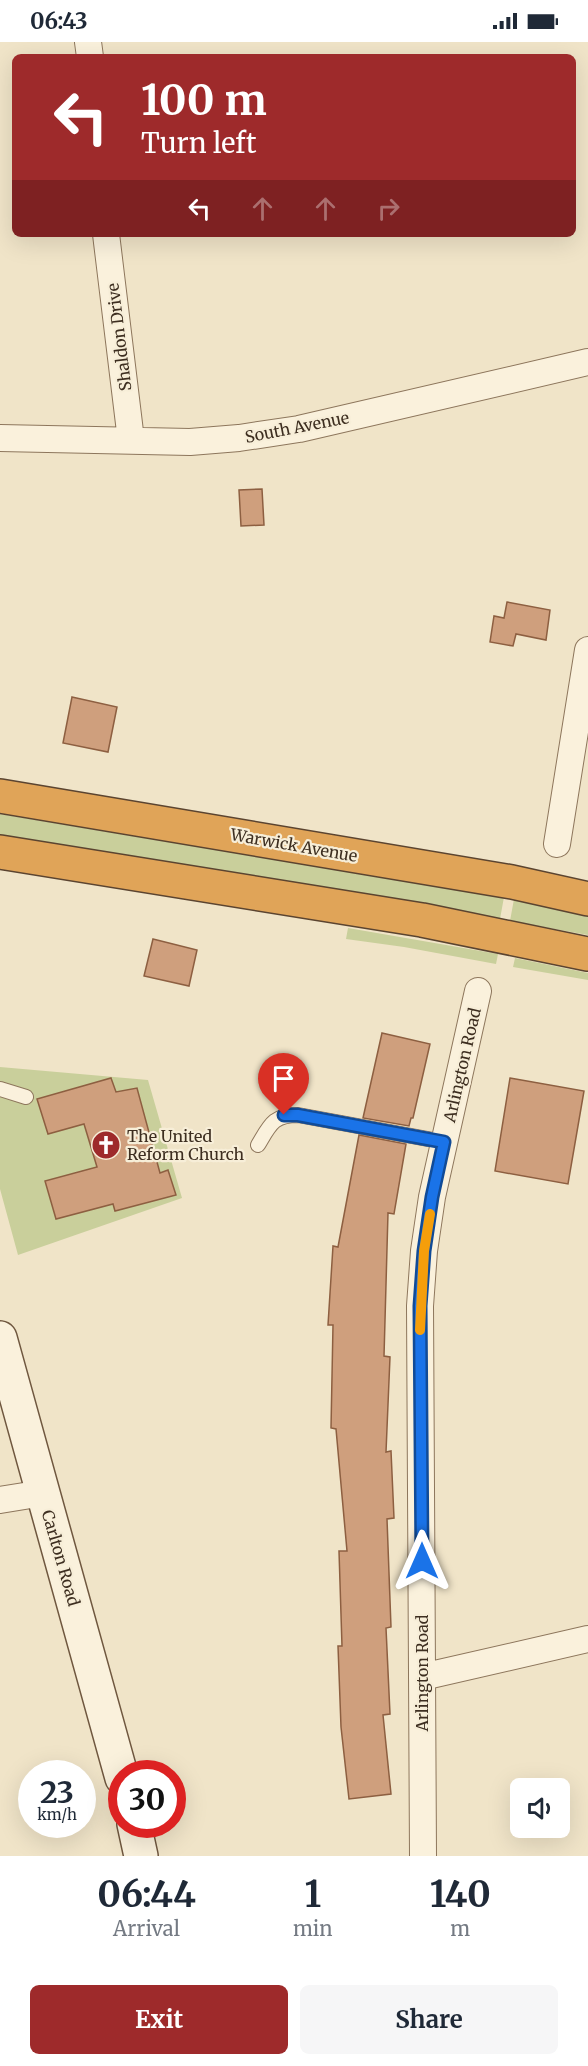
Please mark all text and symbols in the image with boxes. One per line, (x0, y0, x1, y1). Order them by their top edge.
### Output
text: 06:43 (30, 7, 88, 35)
text: 100 m (141, 74, 267, 126)
icon: left (42, 78, 120, 156)
text: Turn left (141, 126, 256, 160)
icon: left (183, 192, 216, 225)
icon: ahead (246, 192, 279, 225)
icon: ahead (309, 192, 342, 225)
icon: right (372, 192, 405, 225)
street label: Shaldon Drive (102, 282, 136, 392)
street label: South Avenue (243, 407, 351, 447)
street label: Warwick Avenue (228, 824, 359, 866)
street label: Arlington Road (439, 1005, 485, 1125)
pin (258, 1053, 309, 1115)
icon: arrive (267, 1062, 300, 1095)
place label: The United Reform Church (127, 1126, 244, 1164)
church icon: The United Reform Church (90, 1129, 122, 1161)
street label: Carlton Road (38, 1508, 84, 1609)
position arrow (390, 1529, 454, 1593)
street label: Arlington Road (412, 1614, 432, 1733)
speed limit sign: 30 (108, 1760, 186, 1838)
text: 23 (40, 1773, 74, 1811)
map controls (510, 1778, 570, 1838)
button: sound (510, 1778, 570, 1838)
text: km/h (37, 1805, 77, 1824)
text: 06:44 (97, 1872, 196, 1917)
text: 1 (304, 1872, 321, 1917)
text: 140 (430, 1872, 491, 1917)
text: Arrival (113, 1916, 180, 1941)
text: min (293, 1916, 333, 1941)
text: m (450, 1916, 470, 1941)
button: Exit (30, 1985, 288, 2054)
button: Share (300, 1985, 558, 2054)

